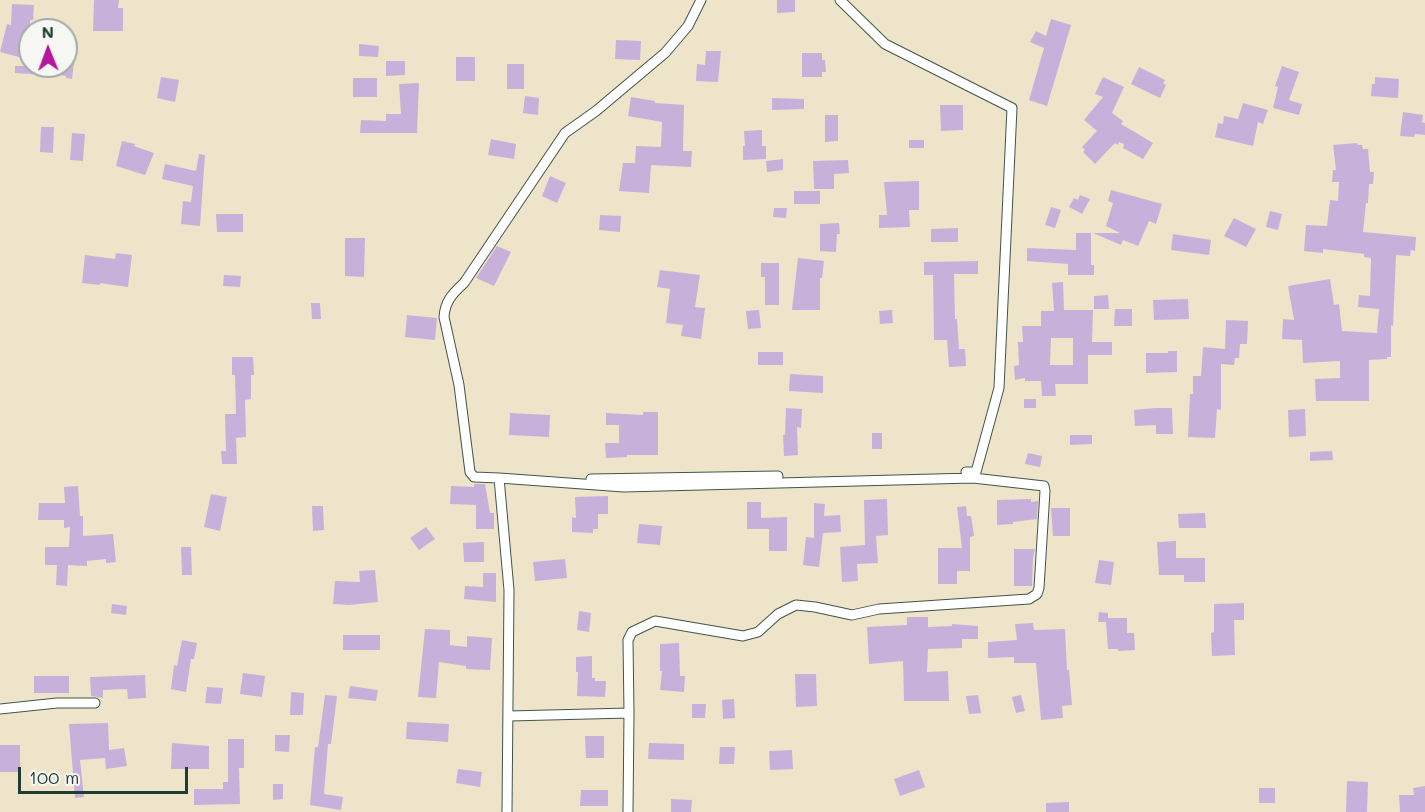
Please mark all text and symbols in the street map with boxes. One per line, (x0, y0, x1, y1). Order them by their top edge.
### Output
north arrow (18, 18, 78, 78)
text: N (41, 21, 54, 42)
scale bar (21, 755, 190, 793)
text: 100 m (29, 765, 79, 789)

